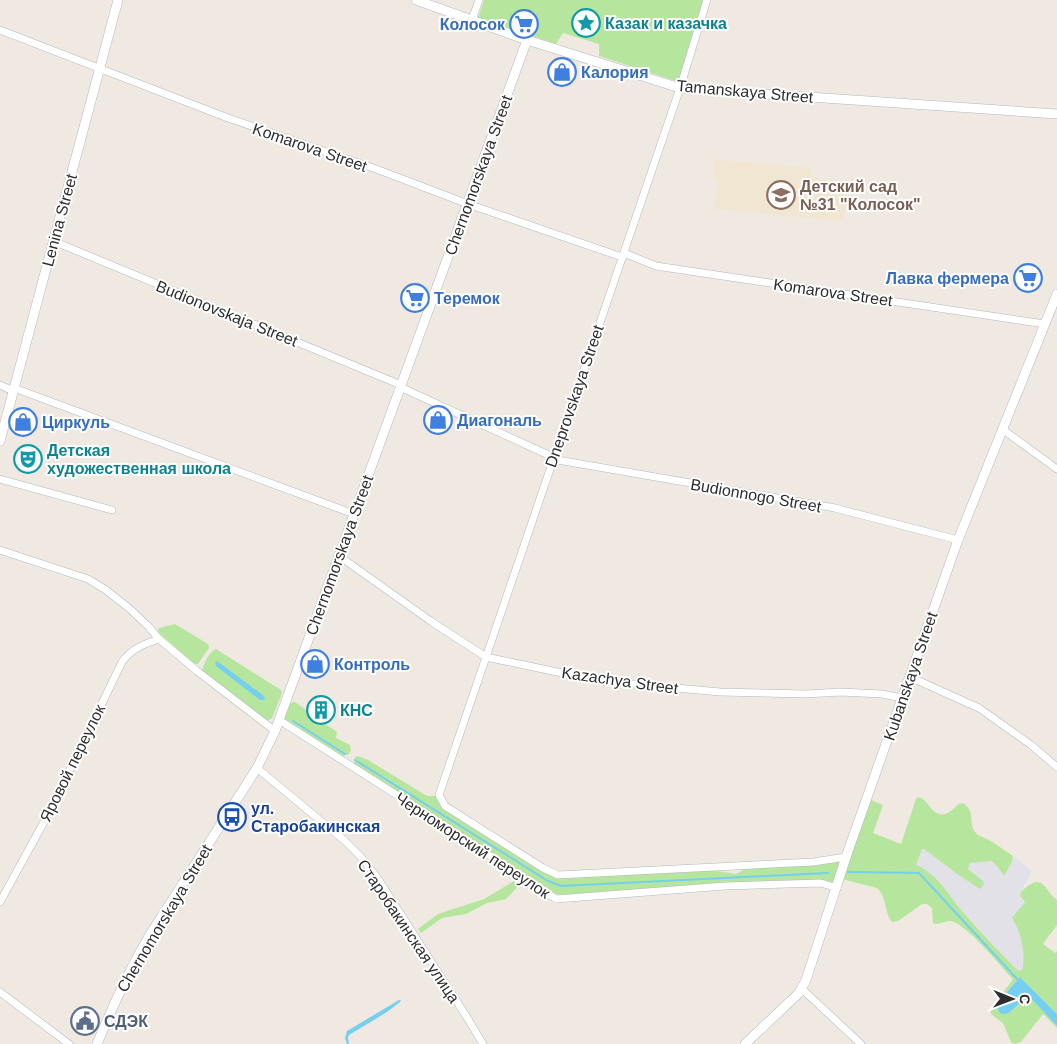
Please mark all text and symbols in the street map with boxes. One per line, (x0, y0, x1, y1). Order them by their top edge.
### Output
place icon: Казак и казачка (571, 8, 601, 38)
supermarket icon: Колосок (509, 9, 539, 39)
place label: Казак и казачка (605, 15, 727, 32)
place label: Колосок (440, 16, 506, 33)
shop icon: Калория (547, 57, 577, 87)
place label: Калория (581, 64, 649, 81)
street label: Tamanskaya Street (676, 77, 814, 106)
street label: Chernomorskaya Street (442, 92, 516, 257)
street label: Komarova Street (250, 120, 370, 175)
street label: Lenina Street (39, 171, 80, 268)
place label: Детский сад №31 "Колосок" (800, 178, 921, 213)
school or university icon: Детский сад №31 "Колосок" (766, 180, 796, 210)
supermarket icon: Лавка фермера (1013, 263, 1043, 293)
place label: Лавка фермера (886, 270, 1009, 287)
street label: Komarova Street (772, 276, 894, 309)
street label: Budionovskaja Street (154, 277, 301, 350)
supermarket icon: Теремок (400, 283, 430, 313)
place label: Теремок (434, 290, 501, 307)
street label: Dneprovskaya Street (542, 322, 607, 470)
shop icon: Диагональ (423, 405, 453, 435)
shop icon: Циркуль (8, 407, 38, 437)
place label: Диагональ (457, 412, 542, 429)
place label: Циркуль (42, 414, 110, 431)
place label: Детская художественная школа (47, 442, 231, 477)
theatre icon: Детская художественная школа (13, 444, 43, 474)
street label: Chernomorskaya Street (303, 472, 377, 637)
street label: Budionnogo Street (689, 476, 823, 515)
street label: Kubanskaya Street (880, 609, 941, 743)
shop icon: Контроль (300, 649, 330, 679)
place label: Контроль (334, 656, 410, 673)
street label: Kazachya Street (561, 664, 680, 697)
building icon: КНС (306, 695, 336, 725)
street label: Яровой переулок (37, 701, 109, 825)
place label: КНС (340, 702, 373, 719)
street label: Черноморский переулок (392, 789, 554, 902)
place label: ул. Старобакинская (251, 800, 380, 835)
bus stop icon: ул. Старобакинская (217, 802, 247, 832)
street label: Chernomorskaya Street (114, 841, 216, 995)
street label: Старобакинская улица (354, 856, 463, 1006)
north arrow (987, 974, 1037, 1024)
text: С (1017, 994, 1033, 1004)
public building icon: СДЭК (70, 1006, 100, 1036)
place label: СДЭК (104, 1013, 148, 1030)

